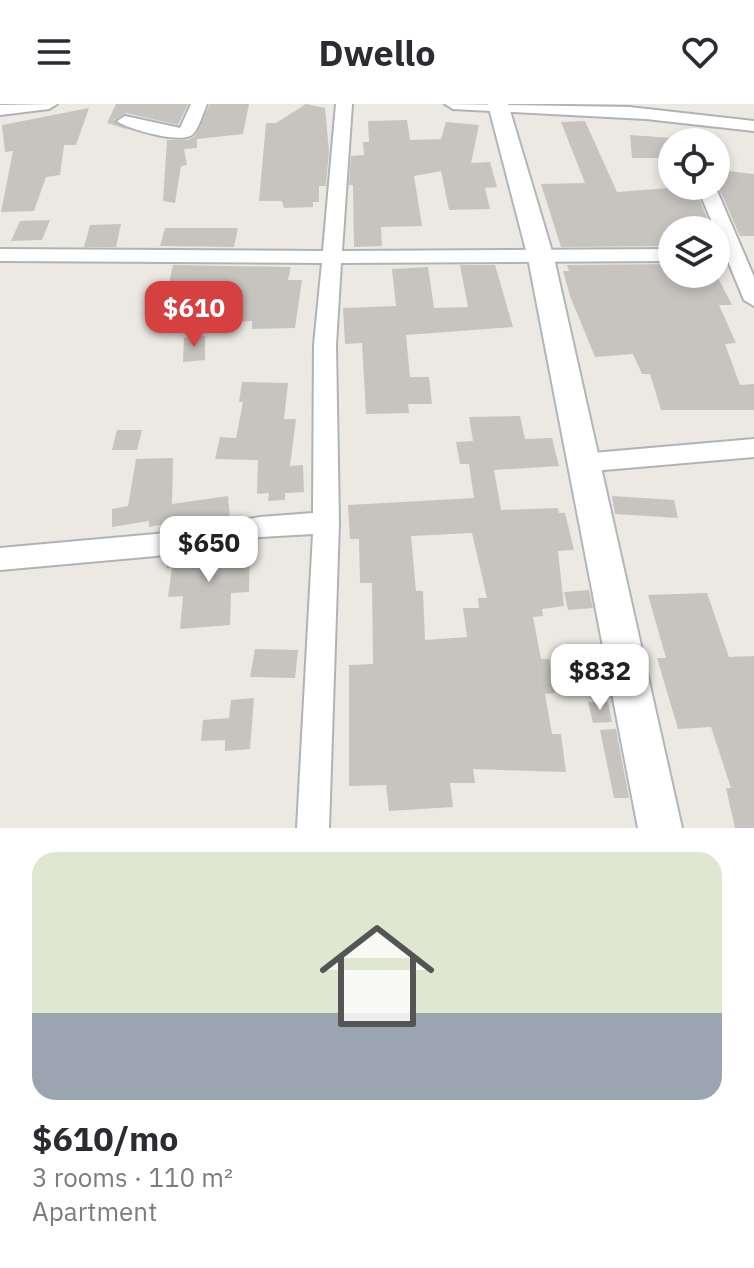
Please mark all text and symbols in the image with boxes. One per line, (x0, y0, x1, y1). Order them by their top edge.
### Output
text: Dwello (318, 29, 436, 76)
icon: menu (32, 30, 76, 74)
icon: heart (678, 30, 722, 74)
map controls (658, 128, 730, 288)
button: locate (658, 128, 730, 200)
button: layers (658, 216, 730, 288)
pin: $610 (147, 281, 241, 349)
text: $610 (163, 290, 225, 324)
pin: $650 (162, 516, 256, 584)
text: $650 (178, 525, 240, 559)
pin: $832 (553, 644, 647, 712)
text: $832 (569, 653, 631, 687)
icon: home (305, 904, 449, 1048)
text: $610/mo (32, 1116, 179, 1160)
text: 3 rooms · 110 m² (32, 1160, 233, 1194)
text: Apartment (32, 1194, 157, 1228)

